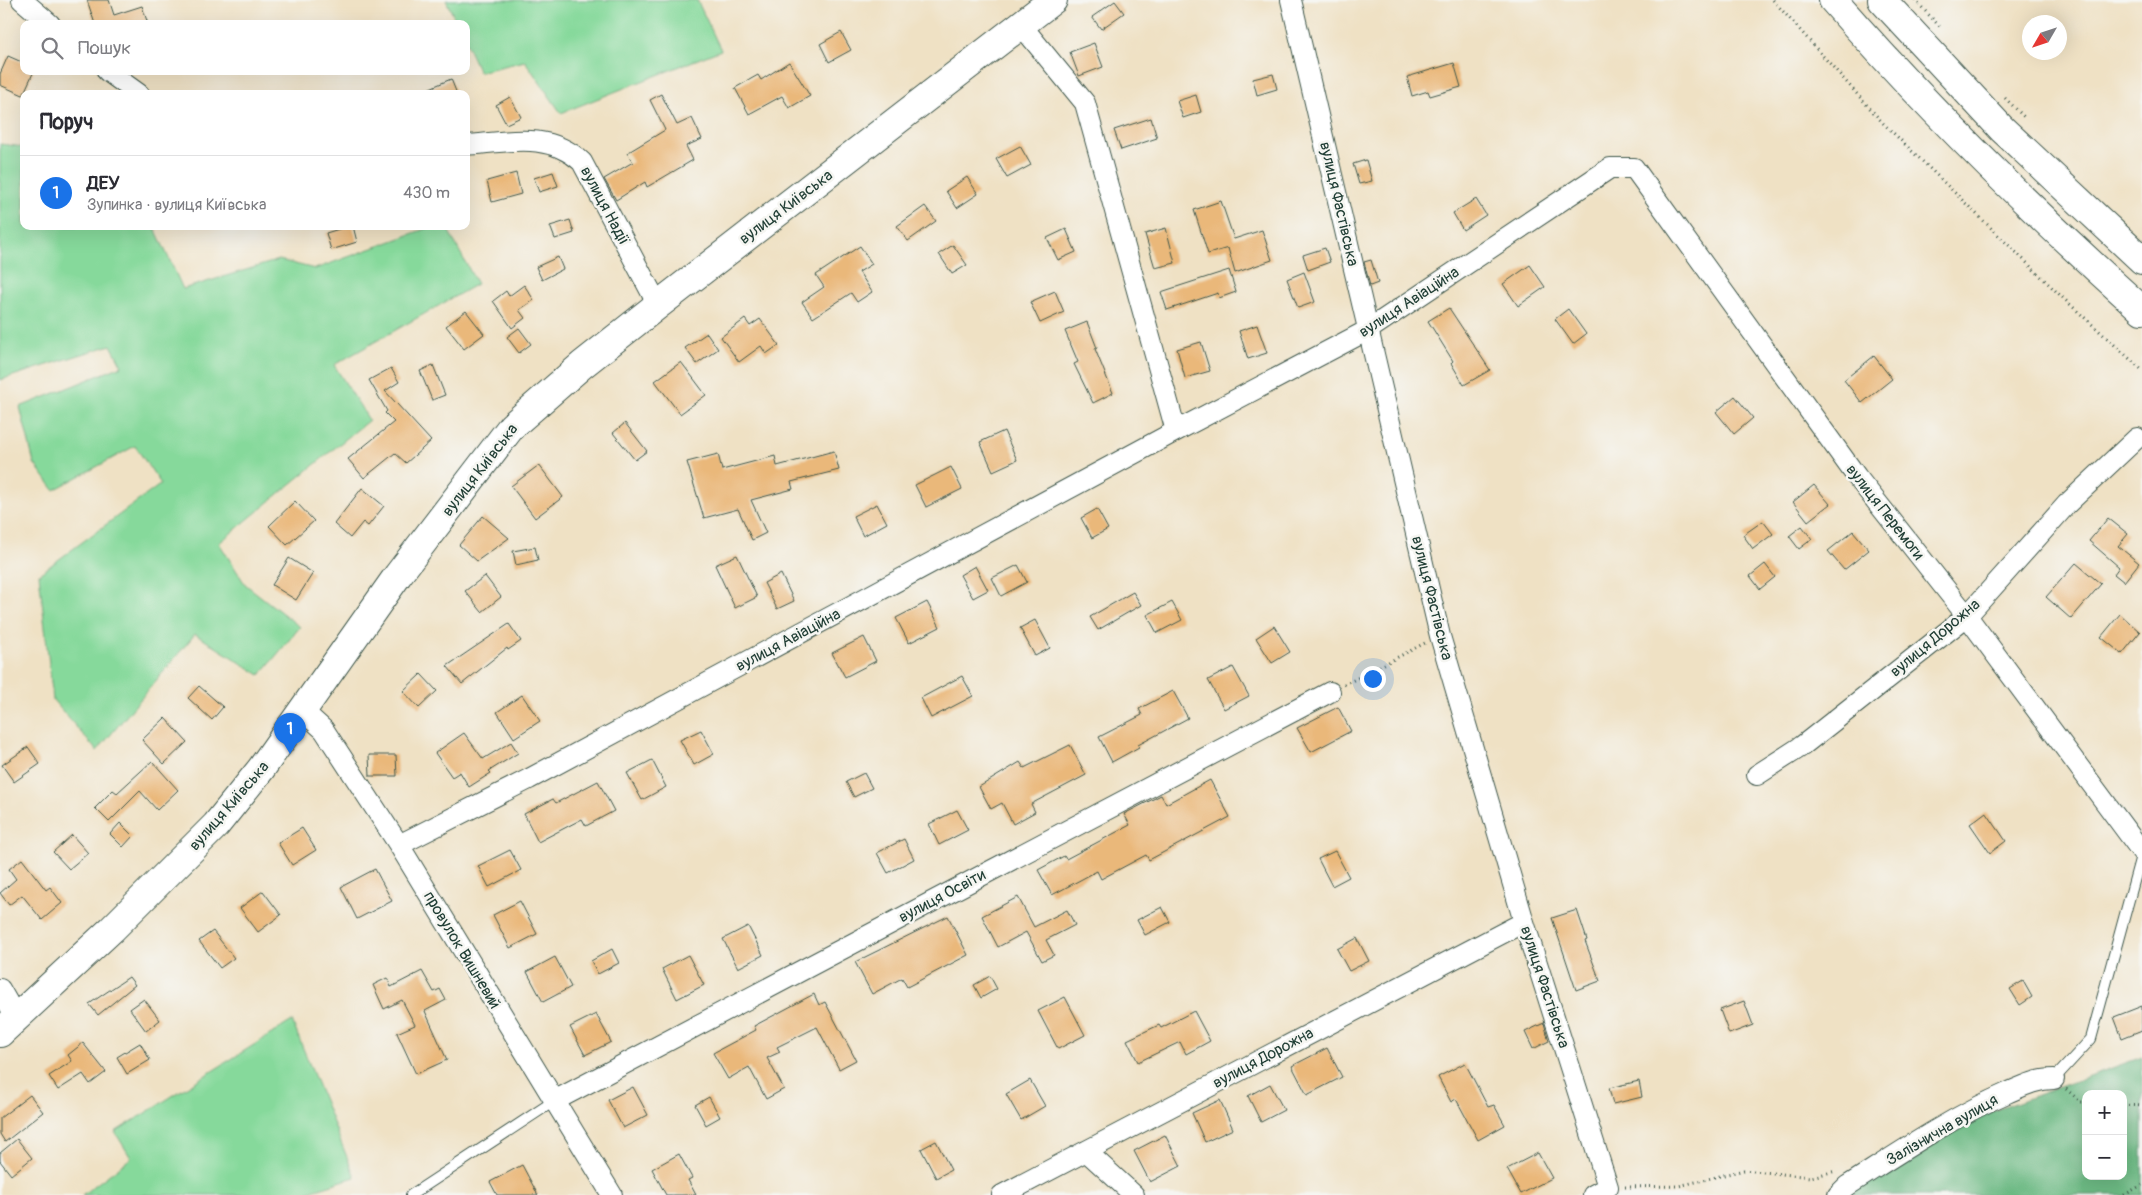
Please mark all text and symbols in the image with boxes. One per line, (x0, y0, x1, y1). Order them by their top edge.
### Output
north arrow (2022, 15, 2067, 60)
search box (20, 20, 470, 75)
icon: search (38, 34, 66, 62)
text: Пошук (78, 36, 131, 60)
text: Поруч (40, 109, 93, 136)
street label: вулиця Фастівська (1315, 140, 1363, 268)
street label: вулиця Надії (576, 163, 634, 249)
street label: вулиця Київська (735, 165, 837, 249)
text: ДЕУ (87, 171, 120, 195)
text: 1 (53, 183, 59, 203)
text: 430 m (403, 183, 450, 203)
text: Зупинка · вулиця Київська (87, 195, 267, 215)
street label: вулиця Авіаційна (1355, 262, 1463, 342)
street label: вулиця Київська (438, 420, 522, 520)
street label: вулиця Перемоги (1841, 460, 1929, 564)
street label: вулиця Фастівська (1407, 534, 1457, 662)
street label: вулиця Дорожна (1886, 595, 1984, 681)
street label: вулиця Авіаційна (732, 604, 844, 676)
your location (1360, 666, 1386, 692)
pin: 1 (274, 713, 306, 754)
street label: вулиця Київська (185, 757, 273, 855)
street label: вулиця Освіти (895, 865, 989, 927)
street label: провулок Вишневий (419, 888, 505, 1012)
street label: вулиця Фастівська (1516, 923, 1574, 1051)
street label: вулиця Дорожна (1209, 1023, 1317, 1093)
street label: Залізнична вулиця (1882, 1090, 2002, 1170)
map controls (2082, 1090, 2127, 1180)
button: + (2082, 1090, 2127, 1135)
button: − (2082, 1135, 2127, 1180)

